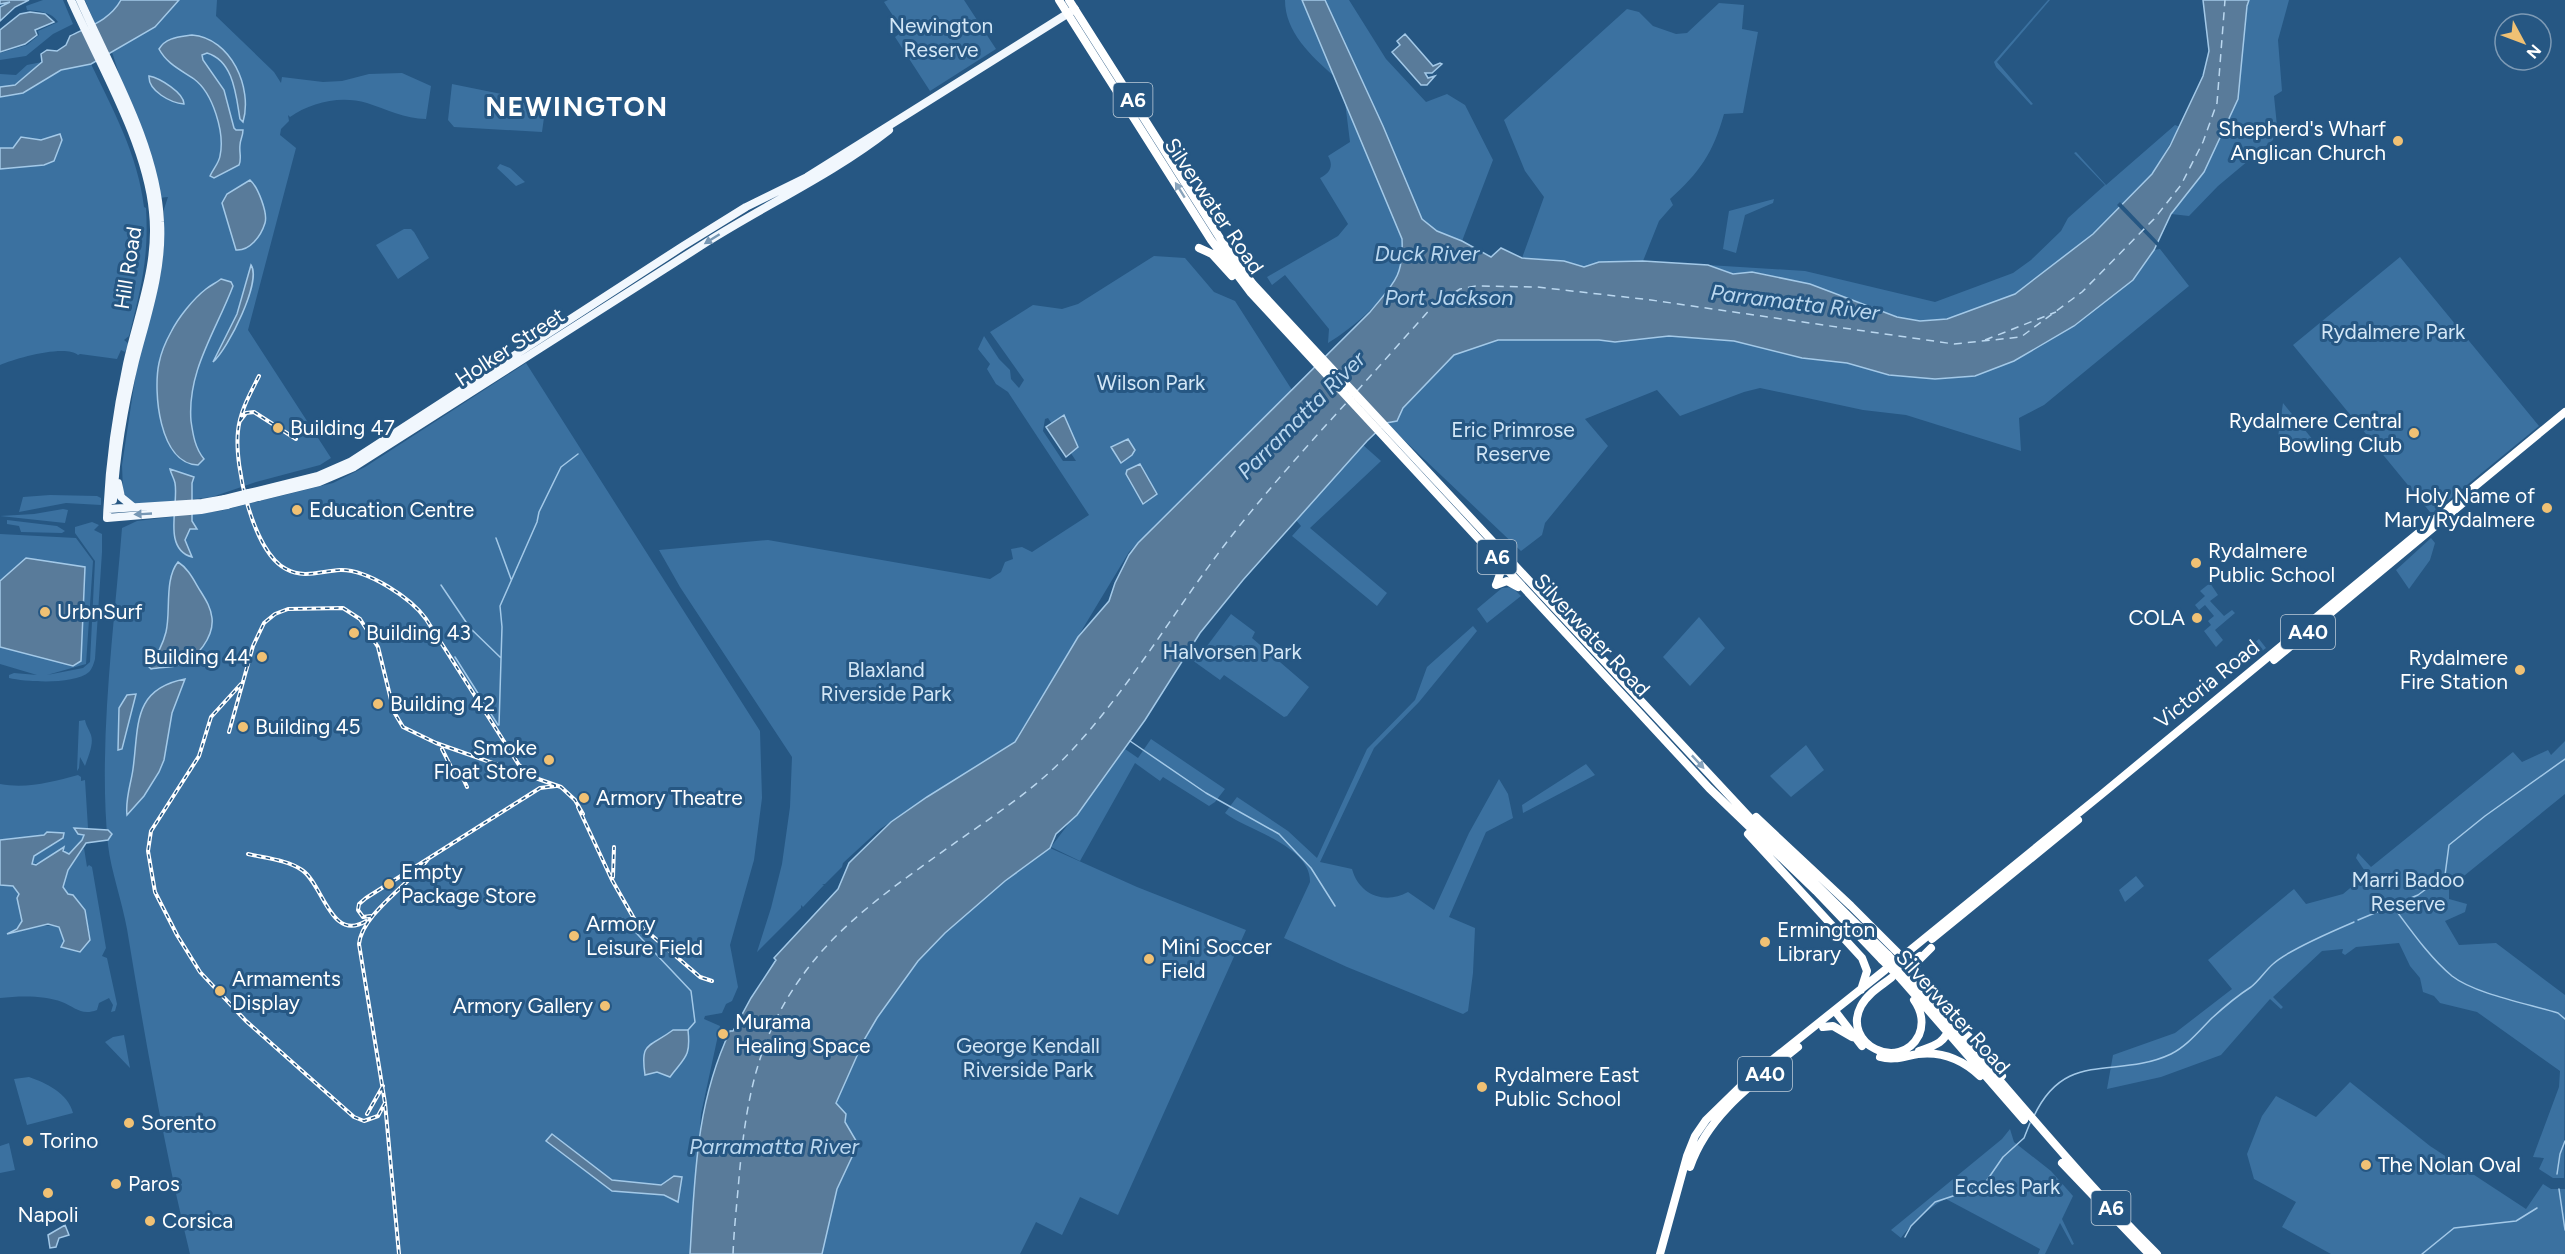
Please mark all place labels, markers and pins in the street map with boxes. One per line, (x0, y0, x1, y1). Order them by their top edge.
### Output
place label: Shepherd's Wharf Anglican Church (2218, 116, 2386, 165)
marker: Shepherd's Wharf Anglican Church (2391, 134, 2405, 148)
place label: Rydalmere Central Bowling Club (2229, 408, 2402, 457)
place label: Building 47 (290, 415, 395, 440)
marker: Building 47 (271, 421, 285, 435)
marker: Rydalmere Central Bowling Club (2407, 426, 2421, 440)
place label: Holy Name of Mary Rydalmere (2384, 483, 2535, 532)
place label: Education Centre (309, 497, 474, 522)
marker: Holy Name of Mary Rydalmere (2540, 501, 2554, 515)
marker: Education Centre (290, 503, 304, 517)
place label: Rydalmere Public School (2208, 538, 2335, 587)
marker: Rydalmere Public School (2189, 556, 2203, 570)
place label: UrbnSurf (57, 599, 143, 624)
marker: UrbnSurf (38, 605, 52, 619)
place label: COLA (2128, 605, 2185, 630)
marker: COLA (2190, 611, 2204, 625)
place label: Building 43 (366, 620, 471, 645)
marker: Building 43 (347, 626, 361, 640)
place label: Building 44 (143, 644, 250, 669)
place label: Rydalmere Fire Station (2400, 645, 2508, 694)
marker: Building 44 (255, 650, 269, 664)
marker: Rydalmere Fire Station (2513, 663, 2527, 677)
place label: Building 42 (390, 691, 495, 716)
marker: Building 42 (371, 697, 385, 711)
place label: Building 45 (255, 714, 361, 739)
marker: Building 45 (236, 720, 250, 734)
place label: Smoke Float Store (433, 735, 537, 784)
marker: Smoke Float Store (542, 753, 556, 767)
place label: Armory Theatre (596, 785, 743, 810)
marker: Armory Theatre (577, 791, 591, 805)
place label: Empty Package Store (401, 859, 536, 908)
marker: Empty Package Store (382, 877, 396, 891)
place label: Armory Leisure Field (586, 911, 703, 960)
place label: Ermington Library (1777, 917, 1875, 966)
marker: Armory Leisure Field (567, 929, 581, 943)
place label: Mini Soccer Field (1161, 934, 1272, 983)
marker: Ermington Library (1758, 935, 1772, 949)
marker: Mini Soccer Field (1142, 952, 1156, 966)
place label: Armaments Display (232, 966, 341, 1015)
marker: Armaments Display (213, 984, 227, 998)
place label: Armory Gallery (453, 993, 593, 1018)
marker: Armory Gallery (598, 999, 612, 1013)
place label: Murama Healing Space (735, 1009, 871, 1058)
marker: Murama Healing Space (716, 1027, 730, 1041)
place label: Rydalmere East Public School (1494, 1062, 1639, 1111)
marker: Rydalmere East Public School (1475, 1080, 1489, 1094)
place label: Sorento (141, 1110, 216, 1135)
marker: Sorento (122, 1116, 136, 1130)
place label: Torino (40, 1128, 98, 1153)
marker: Torino (21, 1134, 35, 1148)
place label: The Nolan Oval (2378, 1152, 2521, 1177)
marker: The Nolan Oval (2359, 1158, 2373, 1172)
place label: Paros (128, 1171, 180, 1196)
marker: Paros (109, 1177, 123, 1191)
marker: Napoli (41, 1186, 55, 1200)
place label: Napoli (17, 1202, 79, 1227)
place label: Corsica (162, 1208, 233, 1233)
marker: Corsica (143, 1214, 157, 1228)

